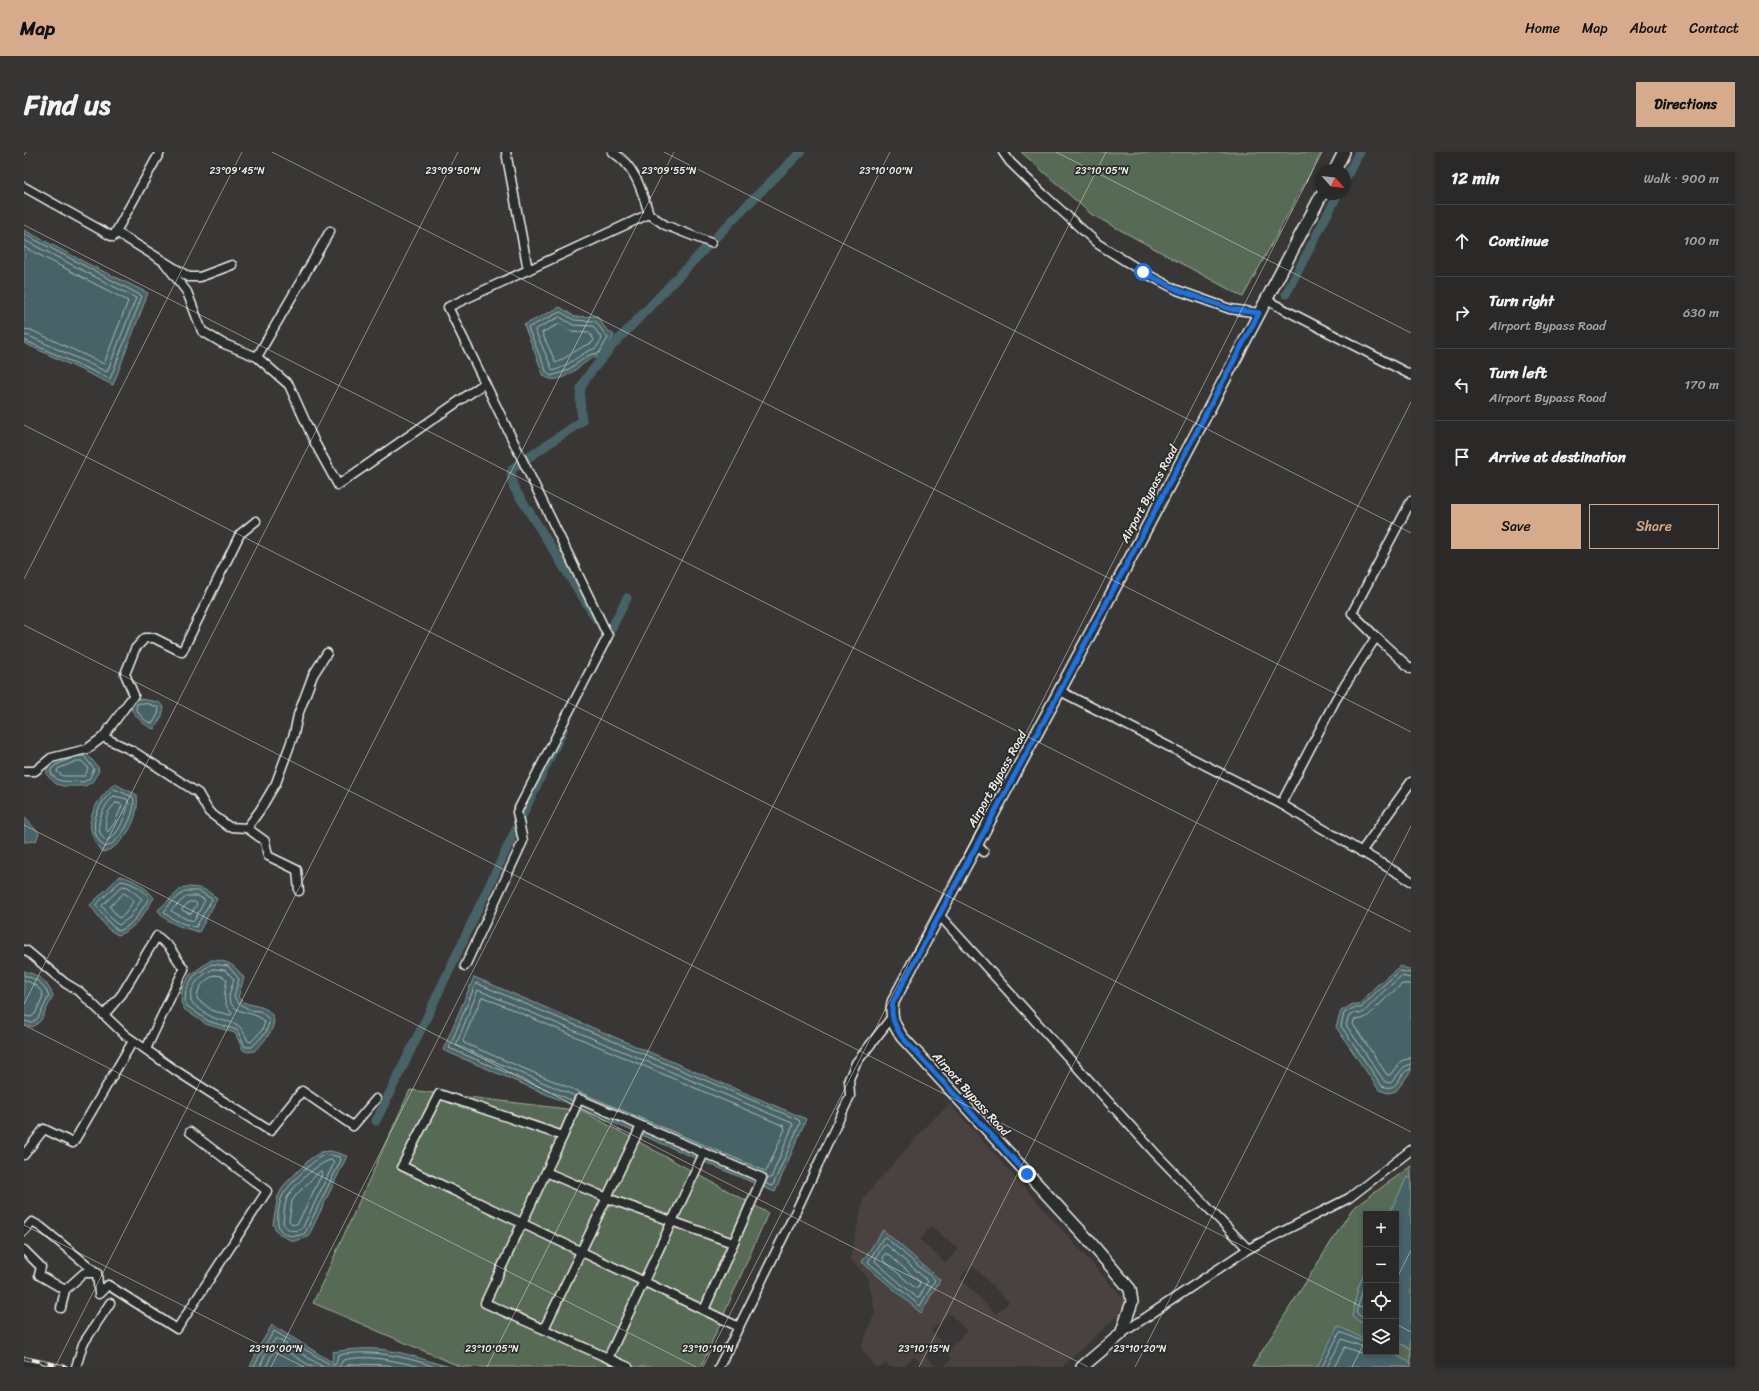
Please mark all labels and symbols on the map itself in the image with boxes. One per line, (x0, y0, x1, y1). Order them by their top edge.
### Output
text: 23°09'45"N (209, 162, 265, 180)
text: 23°09'50"N (425, 162, 481, 180)
text: 23°09'55"N (641, 162, 697, 180)
text: 23°10'00"N (859, 162, 913, 180)
text: 23°10'05"N (1075, 162, 1129, 180)
north arrow (1315, 164, 1351, 200)
route start (1134, 263, 1152, 281)
street label: Airport Bypass Road (1113, 441, 1184, 548)
street label: Airport Bypass Road (961, 726, 1033, 832)
street label: Airport Bypass Road (926, 1046, 1016, 1142)
route end (1018, 1165, 1036, 1183)
text: 23°10'00"N (249, 1340, 303, 1358)
text: 23°10'05"N (465, 1340, 519, 1358)
text: 23°10'10"N (682, 1340, 734, 1358)
text: 23°10'15"N (898, 1340, 950, 1358)
text: 23°10'20"N (1113, 1340, 1167, 1358)

